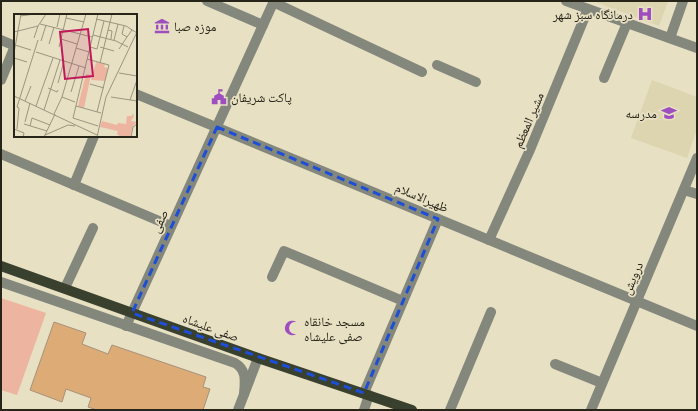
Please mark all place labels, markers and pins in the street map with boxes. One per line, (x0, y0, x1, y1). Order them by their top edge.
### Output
hospital icon: درمانگاه سبز شهر (636, 5, 654, 23)
place label: درمانگاه سبز شهر (552, 6, 633, 23)
museum icon: موزه صبا (153, 17, 171, 35)
place label: موزه صبا (174, 18, 217, 35)
public building icon: پاکت شریفان (210, 88, 228, 106)
place label: پاکت شریفان (231, 89, 292, 106)
school or university icon: مدرسه (660, 104, 678, 122)
place label: مدرسه (625, 105, 657, 122)
place label: مسجد خانقاه صفی علیشاه (304, 313, 365, 345)
mosque icon: مسجد خانقاه صفی علیشاه (283, 319, 301, 337)

